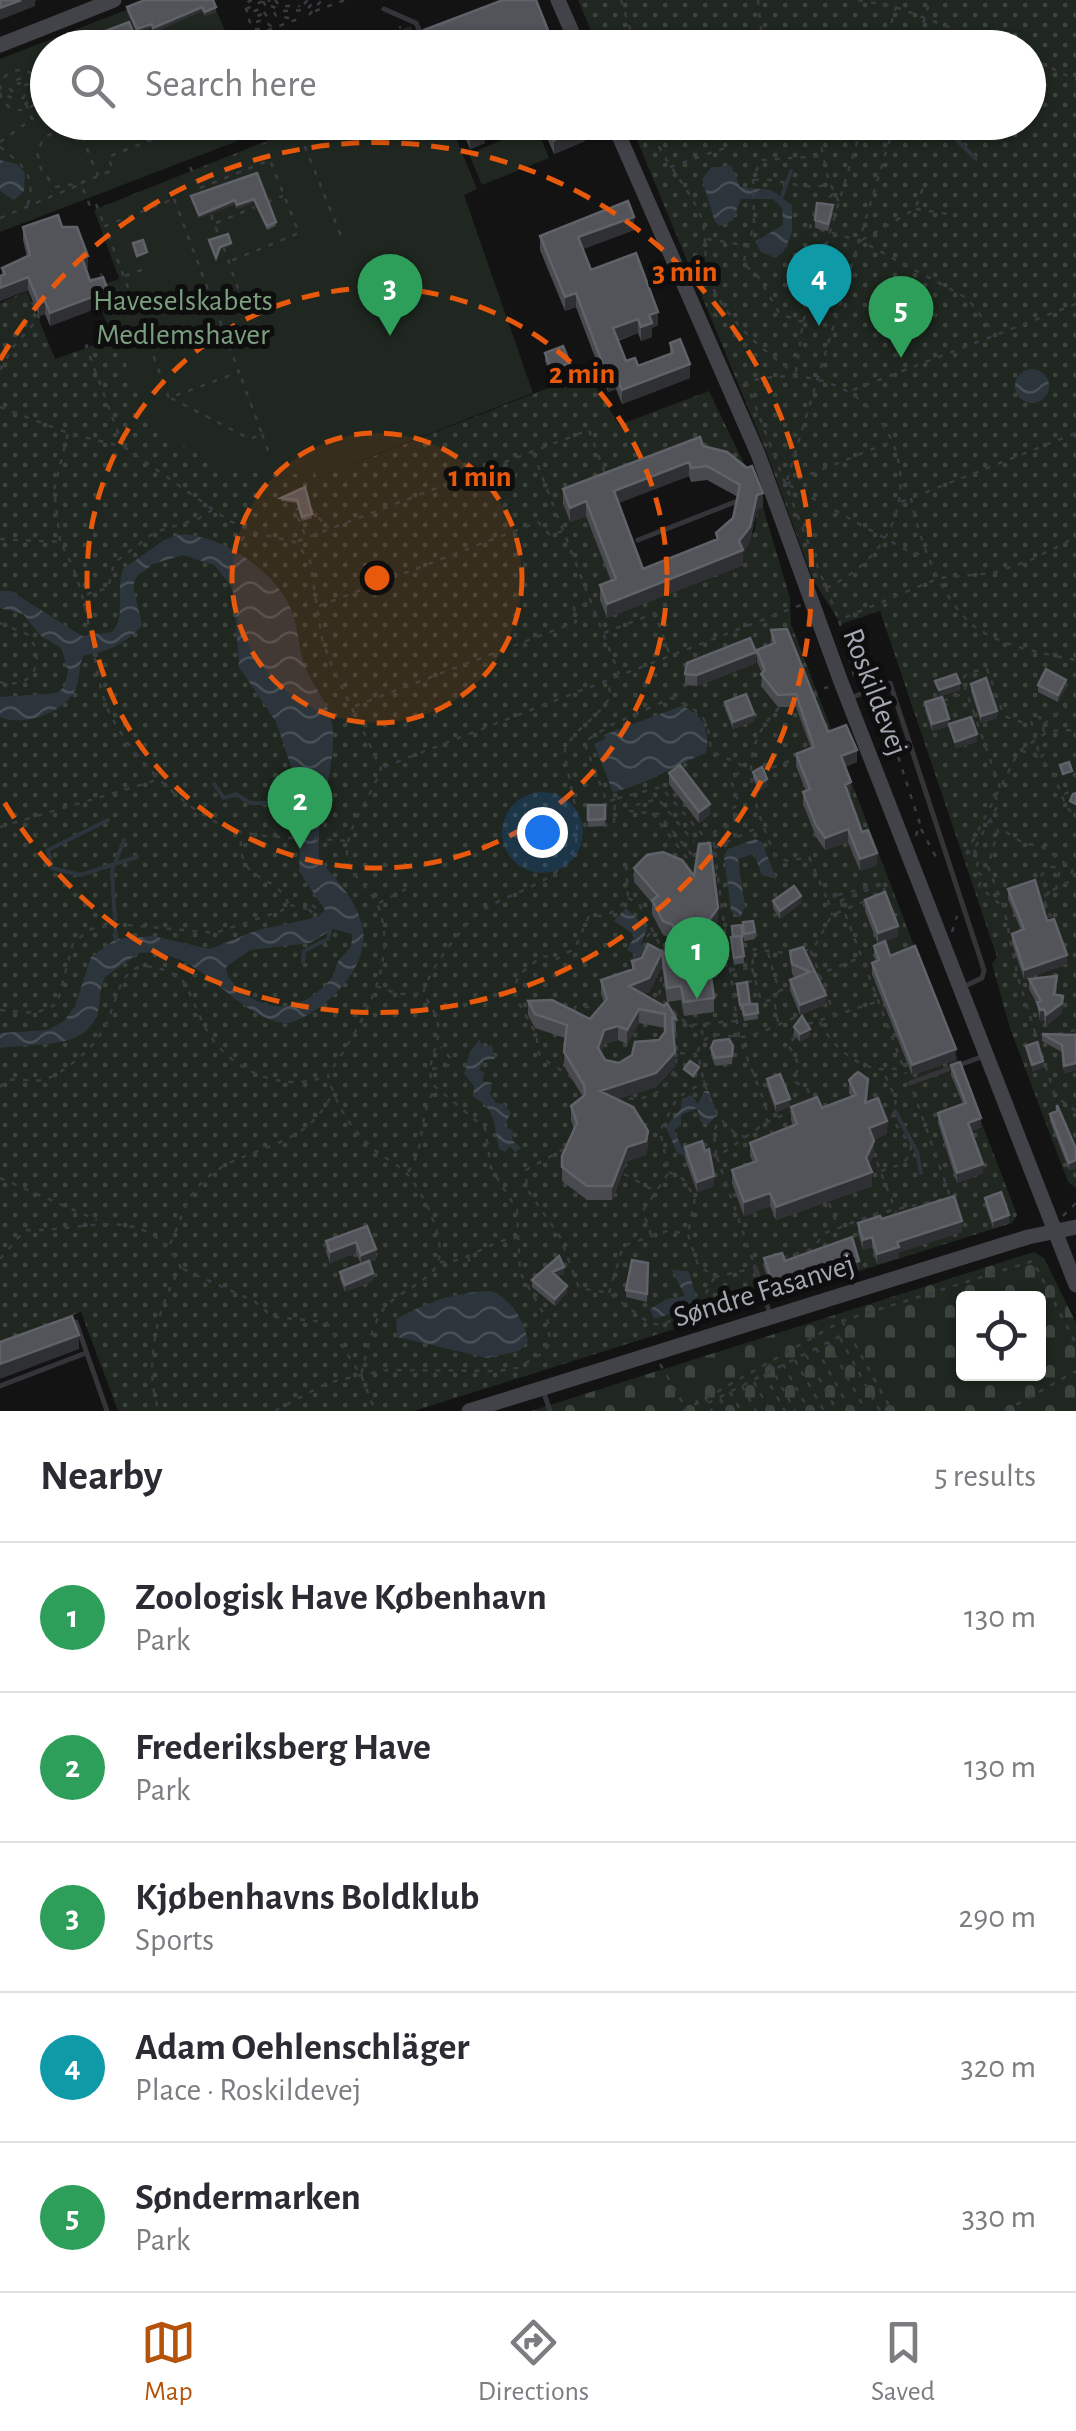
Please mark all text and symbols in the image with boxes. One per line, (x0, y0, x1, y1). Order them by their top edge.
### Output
search box (30, 30, 1046, 140)
icon: search (65, 58, 120, 113)
text: Search here (145, 66, 317, 104)
pin: 4 (786, 244, 852, 326)
pin: 3 (358, 254, 422, 336)
text: 3 min (652, 257, 718, 287)
pin: 5 (868, 276, 934, 358)
park label: Haveselskabets Medlemshaver (93, 286, 273, 350)
text: 2 min (549, 359, 615, 389)
text: 1 min (448, 462, 512, 492)
centre of rings (359, 560, 395, 596)
street label: Roskildevej (837, 624, 913, 760)
pin: 2 (268, 766, 332, 849)
your location (517, 807, 568, 858)
pin: 1 (664, 916, 730, 999)
street label: Søndre Fasanvej (670, 1249, 858, 1333)
map controls (956, 1291, 1046, 1381)
button: locate (956, 1291, 1046, 1381)
text: Nearby (40, 1455, 163, 1497)
text: 5 results (934, 1460, 1036, 1492)
text: Zoologisk Have København (135, 1579, 547, 1617)
text: 1 (67, 1601, 78, 1633)
text: 130 m (964, 1601, 1036, 1633)
text: Park (135, 1624, 190, 1656)
text: Frederiksberg Have (135, 1729, 431, 1767)
text: 2 (65, 1751, 80, 1783)
text: 130 m (964, 1751, 1036, 1783)
text: Park (135, 1774, 190, 1806)
text: Kjøbenhavns Boldklub (135, 1879, 479, 1917)
text: 3 (66, 1901, 79, 1933)
text: 290 m (959, 1901, 1036, 1933)
text: Sports (135, 1924, 214, 1956)
text: Adam Oehlenschläger (135, 2029, 470, 2067)
text: 4 (64, 2051, 81, 2083)
text: 320 m (960, 2051, 1036, 2083)
text: Place · Roskildevej (135, 2074, 361, 2106)
text: Søndermarken (135, 2179, 361, 2217)
text: 5 (66, 2201, 79, 2233)
text: 330 m (962, 2201, 1036, 2233)
text: Park (135, 2224, 190, 2256)
tab: Map (141, 2315, 196, 2409)
tab: Directions (478, 2315, 589, 2409)
tab: Saved (871, 2315, 935, 2409)

